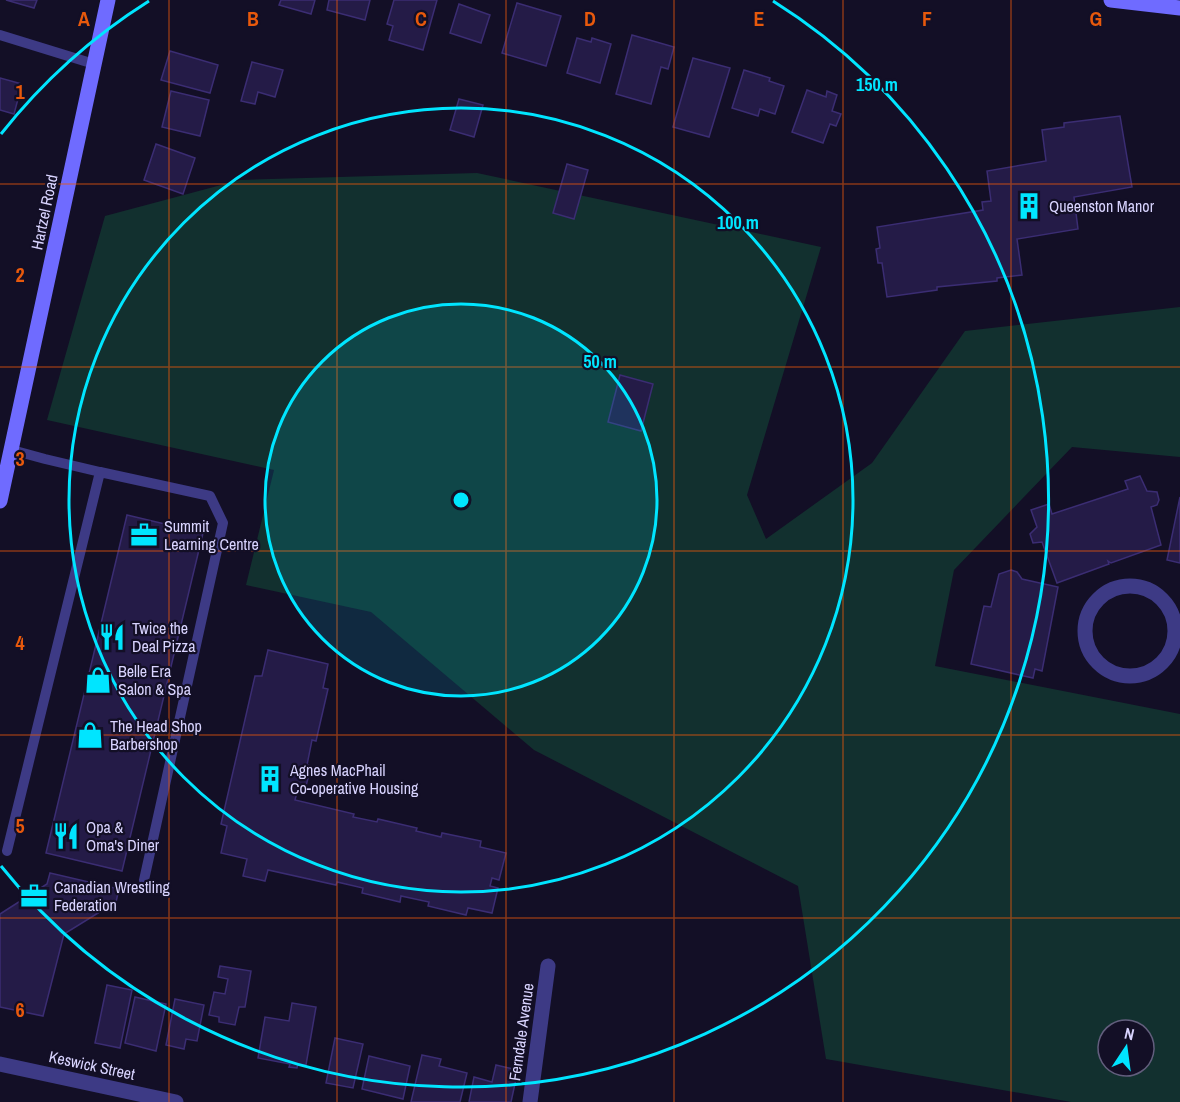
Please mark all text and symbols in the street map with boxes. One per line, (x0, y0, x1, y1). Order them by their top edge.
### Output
text: A (78, 5, 90, 32)
text: B (247, 5, 259, 32)
text: C (415, 5, 427, 32)
text: D (584, 5, 596, 32)
text: E (754, 5, 765, 32)
text: F (922, 5, 932, 32)
text: G (1090, 5, 1102, 32)
text: 150 m (856, 72, 898, 97)
text: 1 (15, 78, 25, 105)
street label: Hartzel Road (25, 172, 63, 252)
building icon: Queenston Manor (1014, 191, 1044, 221)
place label: Queenston Manor (1049, 195, 1155, 217)
text: 100 m (717, 210, 759, 235)
text: 2 (15, 261, 25, 288)
text: 50 m (583, 349, 617, 374)
text: 3 (15, 445, 25, 472)
centre of rings (451, 490, 471, 510)
place label: Summit Learning Centre (164, 515, 259, 555)
office icon: Summit Learning Centre (129, 520, 159, 550)
place label: Twice the Deal Pizza (132, 617, 196, 657)
restaurant icon: Twice the Deal Pizza (97, 622, 127, 652)
text: 4 (15, 629, 25, 656)
place label: Belle Era Salon & Spa (118, 660, 192, 700)
shop icon: Belle Era Salon & Spa (83, 665, 113, 695)
place label: The Head Shop Barbershop (110, 715, 202, 755)
shop icon: The Head Shop Barbershop (75, 720, 105, 750)
place label: Agnes MacPhail Co-operative Housing (289, 759, 419, 799)
building icon: Agnes MacPhail Co-operative Housing (255, 764, 285, 794)
text: 5 (15, 812, 25, 839)
place label: Opa & Oma's Diner (86, 816, 160, 856)
restaurant icon: Opa & Oma's Diner (51, 821, 81, 851)
place label: Canadian Wrestling Federation (54, 876, 170, 916)
office icon: Canadian Wrestling Federation (19, 881, 49, 911)
street label: Ferndale Avenue (503, 982, 539, 1082)
text: 6 (15, 996, 25, 1023)
north arrow (1096, 1018, 1156, 1078)
text: N (1122, 1022, 1136, 1045)
street label: Keswick Street (47, 1045, 137, 1085)

